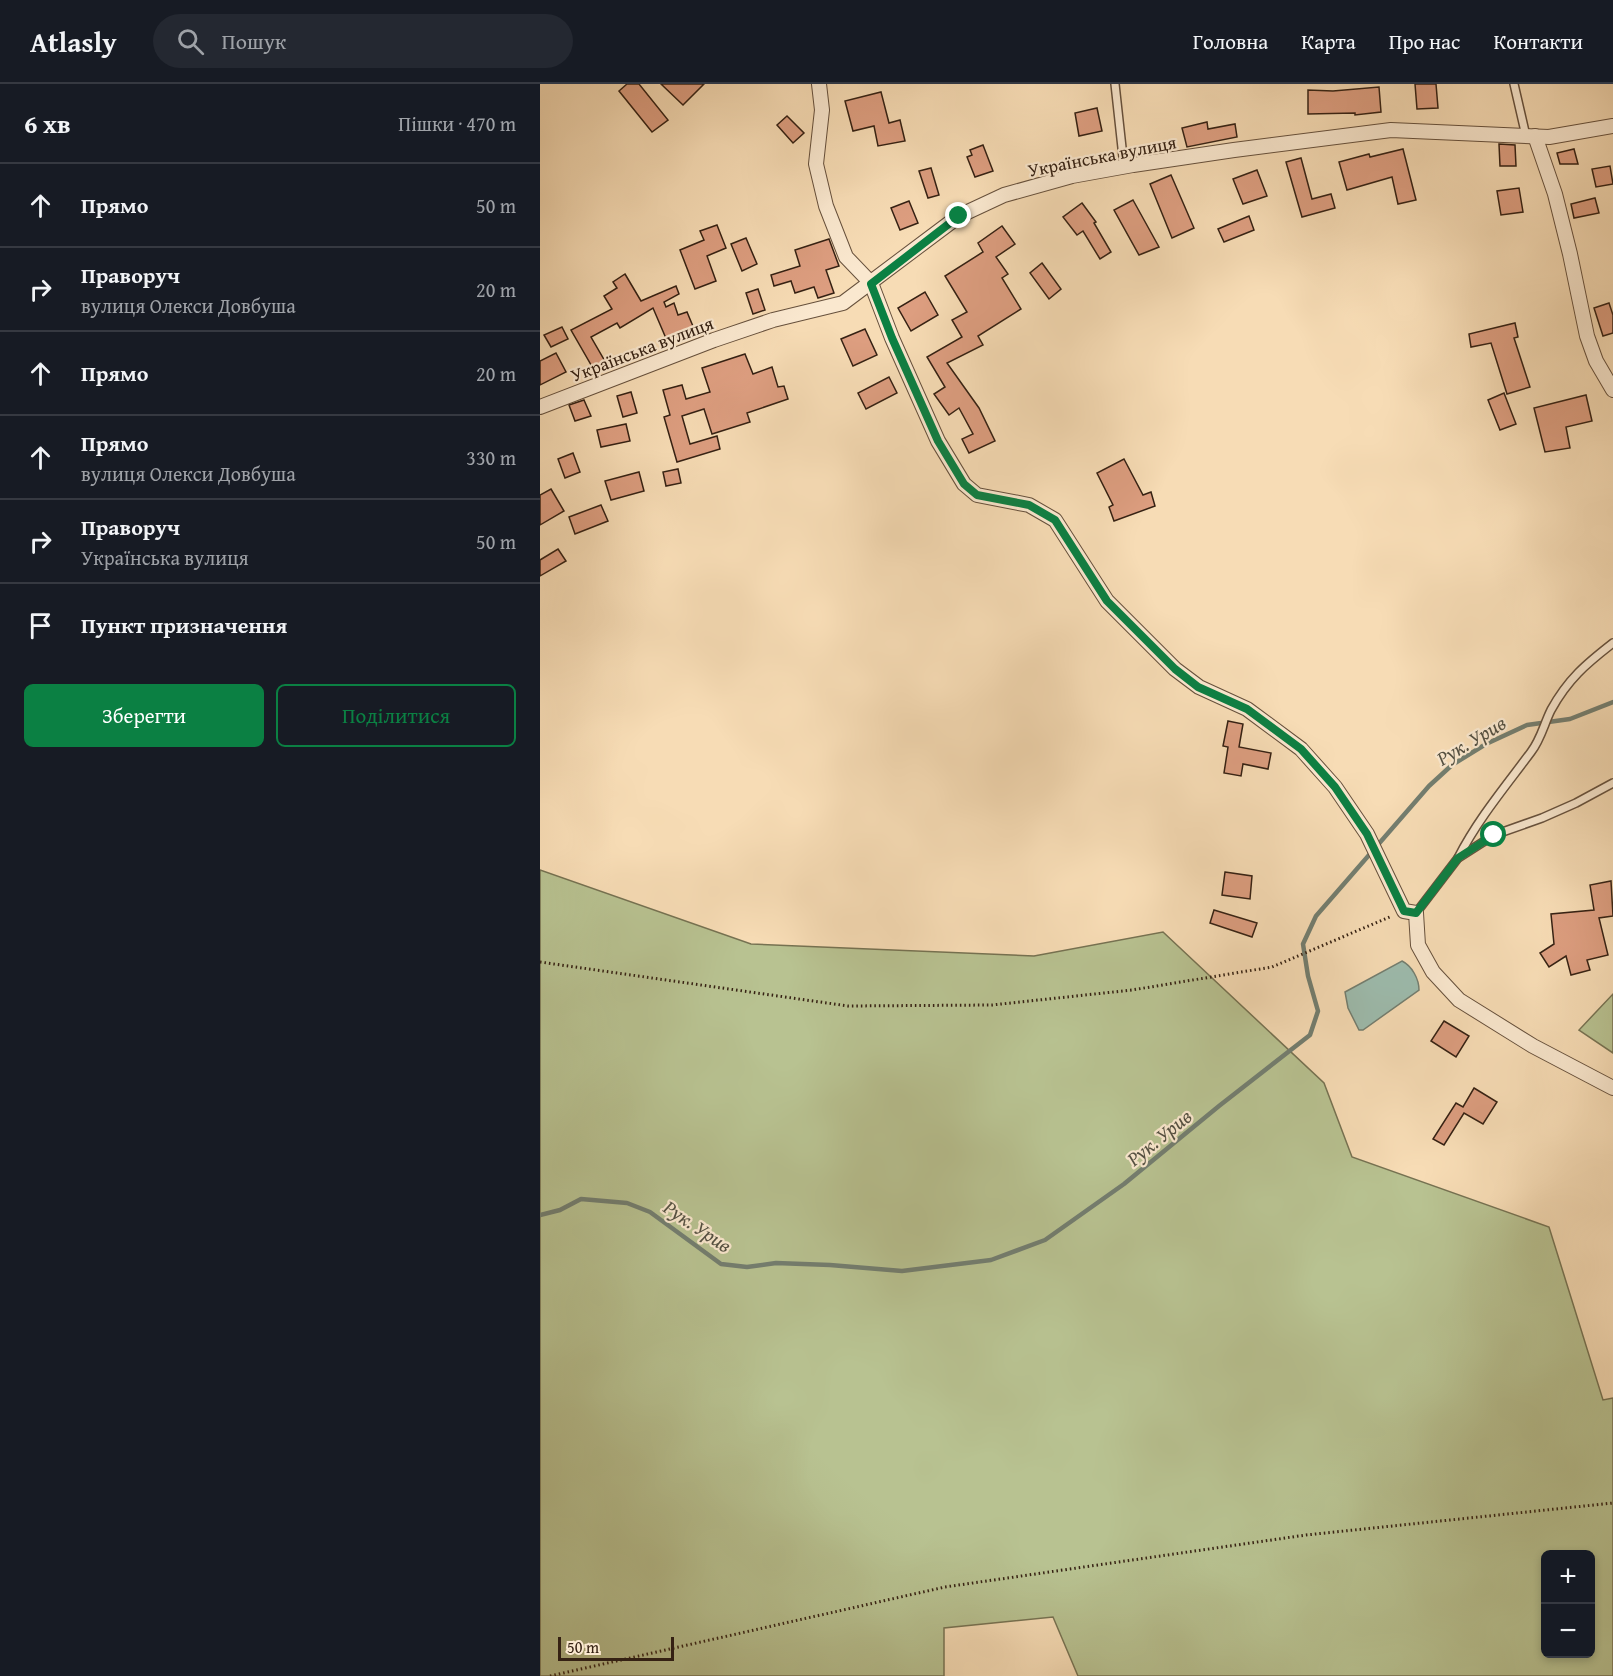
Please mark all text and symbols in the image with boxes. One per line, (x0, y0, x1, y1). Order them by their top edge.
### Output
search box (153, 14, 573, 68)
text: Atlasly (30, 21, 117, 62)
icon: search (174, 25, 207, 58)
text: Пошук (222, 25, 286, 57)
text: Головна (1193, 26, 1268, 57)
text: Карта (1301, 26, 1356, 57)
text: Про нас (1389, 26, 1460, 57)
text: Контакти (1493, 26, 1583, 57)
text: 6 хв (24, 104, 71, 143)
text: Пішки · 470 m (398, 109, 516, 138)
street label: Українська вулиця (1025, 128, 1179, 184)
icon: ahead (24, 189, 57, 222)
text: Прямо (81, 189, 148, 221)
text: 50 m (476, 191, 516, 220)
route end (945, 202, 971, 228)
text: Праворуч (81, 259, 180, 291)
icon: right (24, 273, 57, 306)
text: 20 m (476, 275, 516, 304)
text: вулиця Олекси Довбуша (81, 291, 296, 320)
street label: Українська вулиця (567, 309, 717, 389)
icon: ahead (24, 357, 57, 390)
text: Прямо (81, 357, 148, 389)
text: 20 m (476, 359, 516, 388)
text: Прямо (81, 427, 148, 459)
icon: ahead (24, 441, 57, 474)
text: 330 m (466, 443, 516, 472)
text: вулиця Олекси Довбуша (81, 459, 296, 488)
text: Праворуч (81, 511, 180, 543)
icon: right (24, 525, 57, 558)
text: 50 m (476, 527, 516, 556)
text: Українська вулиця (81, 543, 249, 572)
icon: arrive (24, 609, 57, 642)
text: Пункт призначення (81, 609, 287, 641)
button: Зберегти (24, 684, 264, 747)
button: Поділитися (276, 684, 516, 747)
water label: Рук. Урив (1430, 708, 1511, 773)
route start (1480, 821, 1506, 847)
water label: Рук. Урив (1119, 1102, 1198, 1173)
water label: Рук. Урив (657, 1192, 738, 1259)
map controls (1541, 1550, 1595, 1658)
button: + (1541, 1550, 1595, 1604)
button: − (1541, 1604, 1595, 1658)
scale bar (558, 1634, 674, 1662)
text: 50 m (567, 1635, 599, 1659)

